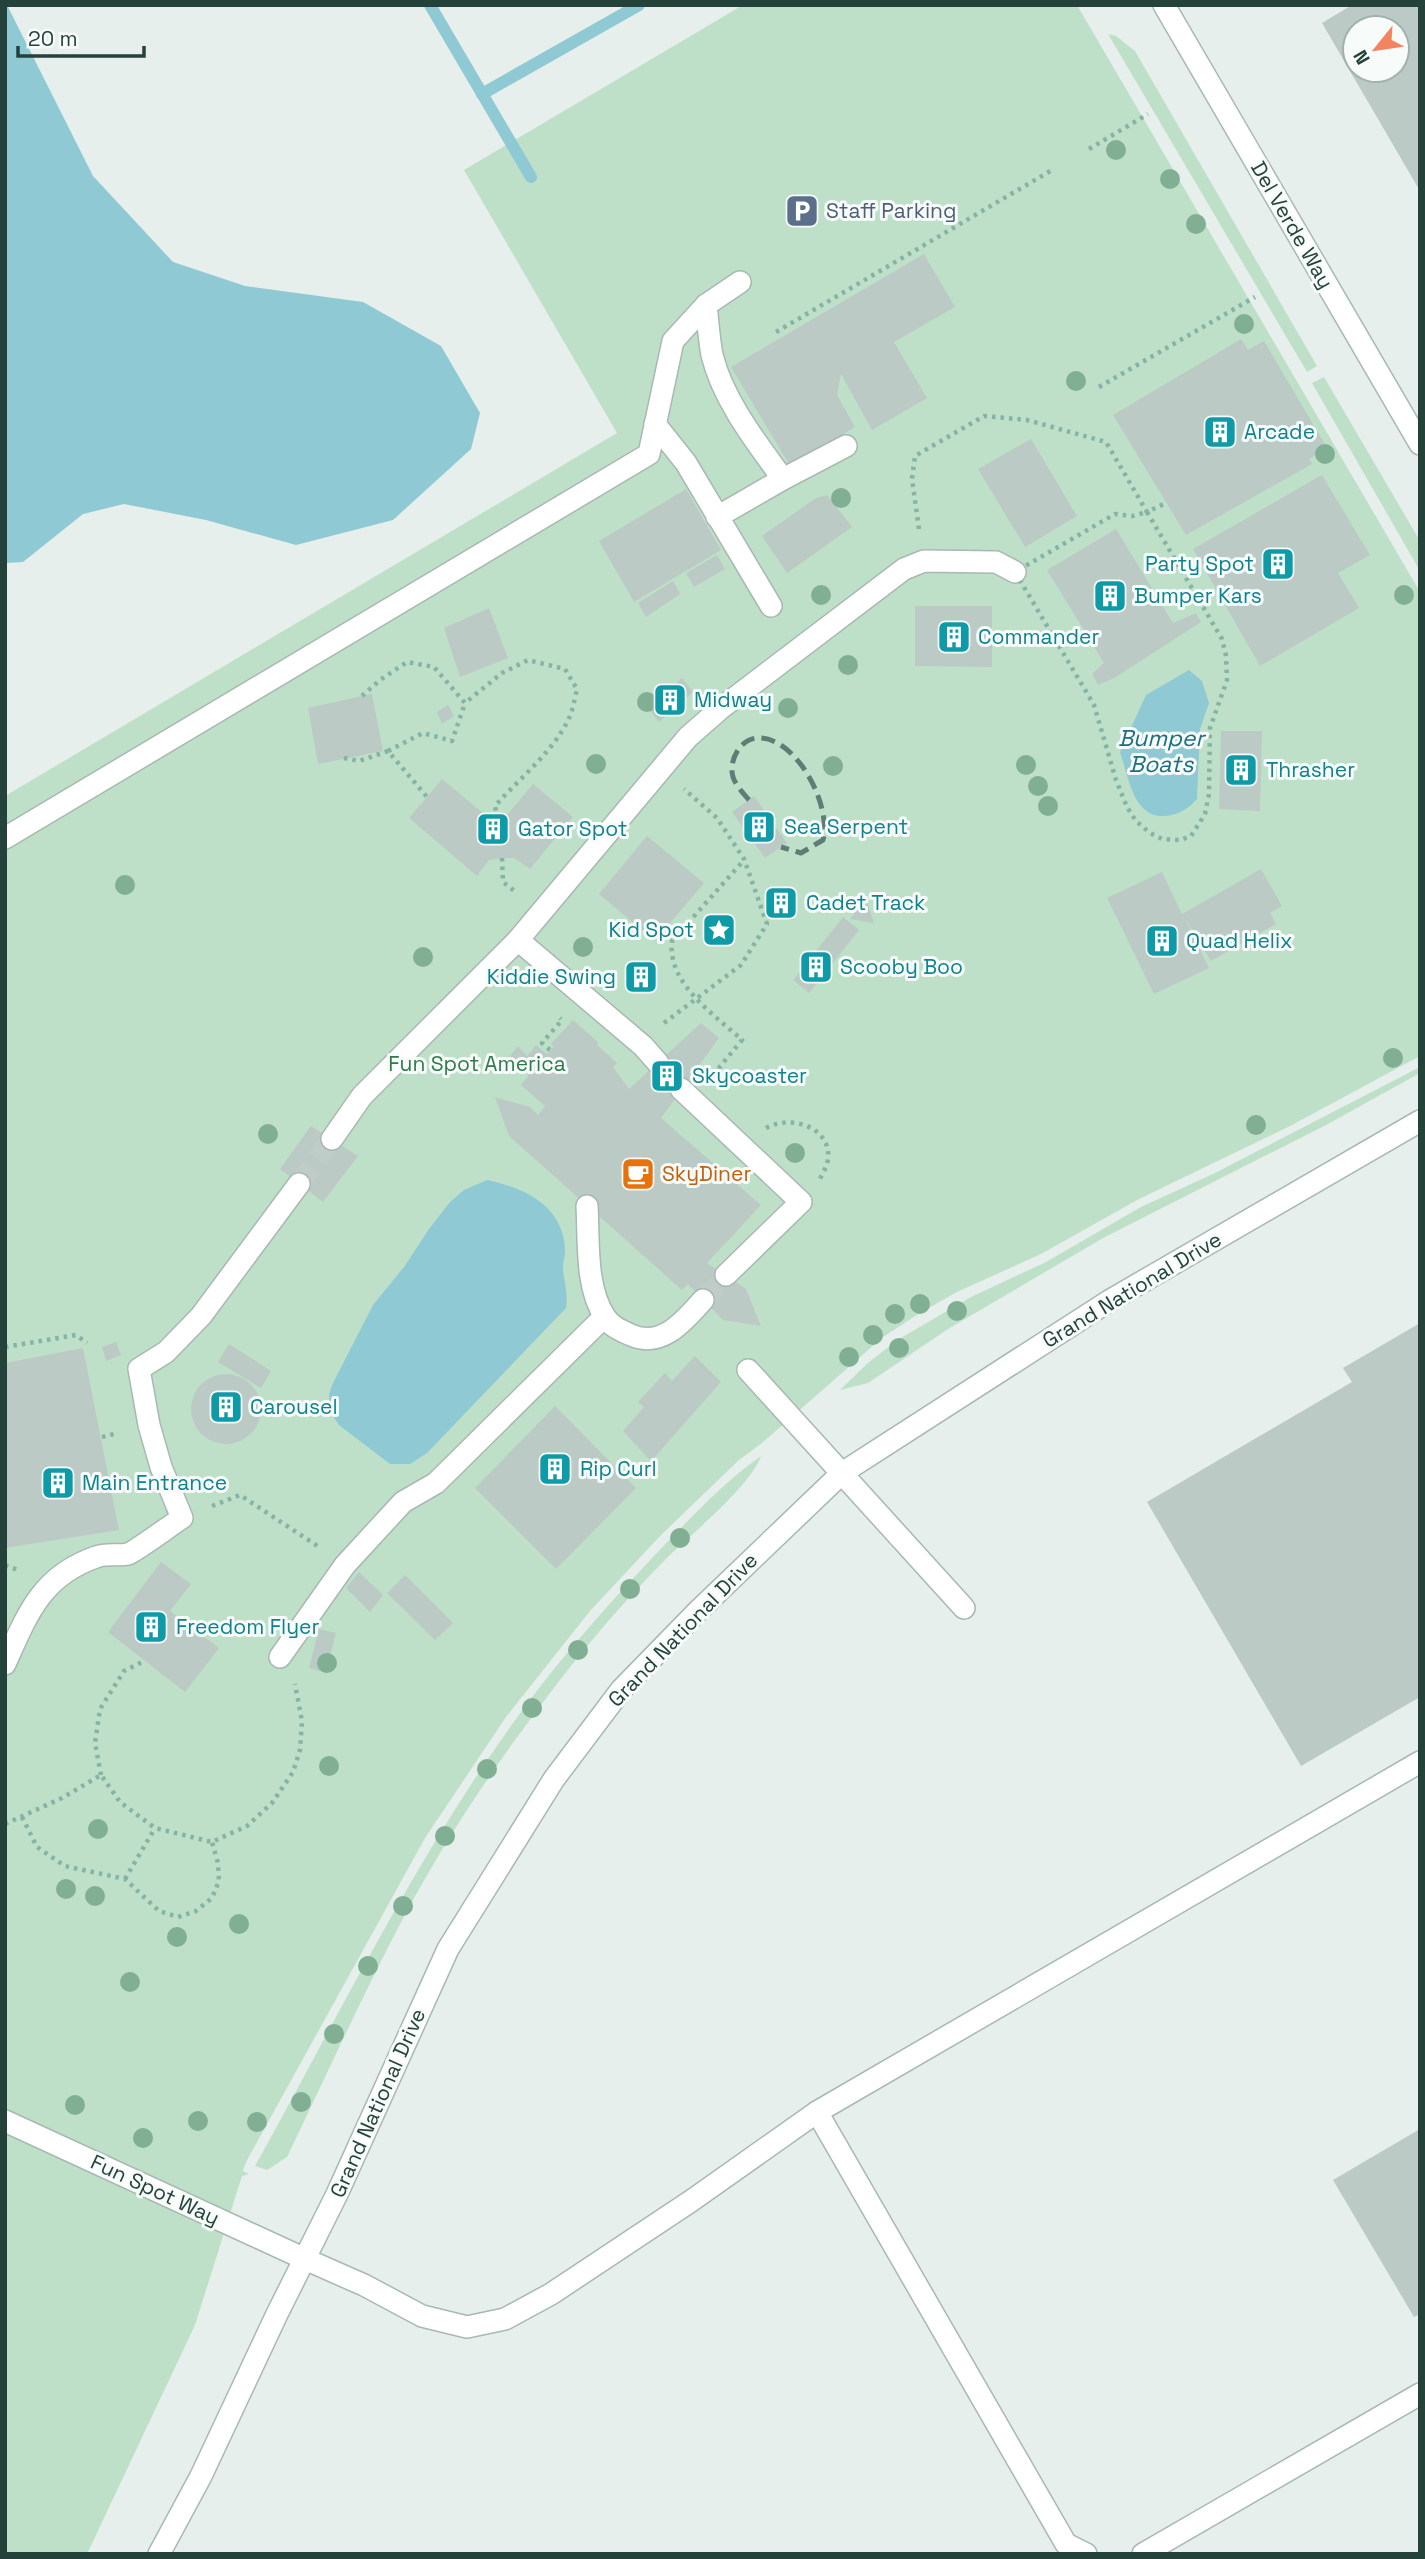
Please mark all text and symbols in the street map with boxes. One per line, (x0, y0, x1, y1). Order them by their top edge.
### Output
scale bar (18, 14, 144, 58)
north arrow (1341, 14, 1411, 84)
text: 20 m (28, 25, 78, 52)
text: N (1348, 45, 1376, 69)
street label: Del Verde Way (1245, 156, 1340, 293)
parking icon: Staff Parking (783, 192, 821, 230)
place label: Staff Parking (826, 197, 956, 224)
building icon: Arcade (1201, 413, 1239, 451)
place label: Arcade (1244, 418, 1315, 445)
building icon: Party Spot (1259, 545, 1297, 583)
place label: Party Spot (1145, 550, 1254, 577)
building icon: Bumper Kars (1091, 577, 1129, 615)
place label: Bumper Kars (1134, 582, 1262, 609)
building icon: Commander (935, 618, 973, 656)
place label: Commander (978, 623, 1099, 650)
building icon: Midway (651, 681, 689, 719)
place label: Midway (694, 686, 772, 713)
water label: Bumper Boats (1118, 723, 1206, 779)
building icon: Thrasher (1222, 751, 1260, 789)
place label: Thrasher (1266, 756, 1355, 783)
building icon: Sea Serpent (740, 808, 778, 846)
building icon: Gator Spot (474, 810, 512, 848)
place label: Sea Serpent (784, 813, 908, 840)
place label: Gator Spot (518, 815, 627, 842)
building icon: Cadet Track (762, 884, 800, 922)
place label: Cadet Track (806, 889, 925, 916)
place icon: Kid Spot (700, 911, 738, 949)
place label: Kid Spot (609, 916, 694, 943)
building icon: Quad Helix (1143, 922, 1181, 960)
place label: Quad Helix (1186, 927, 1293, 954)
building icon: Scooby Boo (797, 948, 835, 986)
place label: Scooby Boo (840, 953, 963, 980)
building icon: Kiddie Swing (622, 958, 660, 996)
place label: Kiddie Swing (487, 963, 616, 990)
park label: Fun Spot America (388, 1050, 566, 1077)
building icon: Skycoaster (648, 1057, 686, 1095)
place label: Skycoaster (692, 1062, 807, 1089)
cafe icon: SkyDiner (619, 1155, 657, 1193)
place label: SkyDiner (662, 1160, 751, 1187)
street label: Grand National Drive (1037, 1225, 1226, 1354)
building icon: Carousel (207, 1388, 245, 1426)
place label: Carousel (250, 1393, 338, 1420)
building icon: Rip Curl (536, 1450, 574, 1488)
place label: Rip Curl (580, 1455, 657, 1482)
building icon: Main Entrance (39, 1464, 77, 1502)
place label: Main Entrance (82, 1469, 227, 1496)
street label: Grand National Drive (602, 1547, 763, 1712)
building icon: Freedom Flyer (132, 1608, 170, 1646)
place label: Freedom Flyer (176, 1613, 319, 1640)
street label: Grand National Drive (324, 2004, 431, 2202)
street label: Fun Spot Way (86, 2148, 224, 2231)

